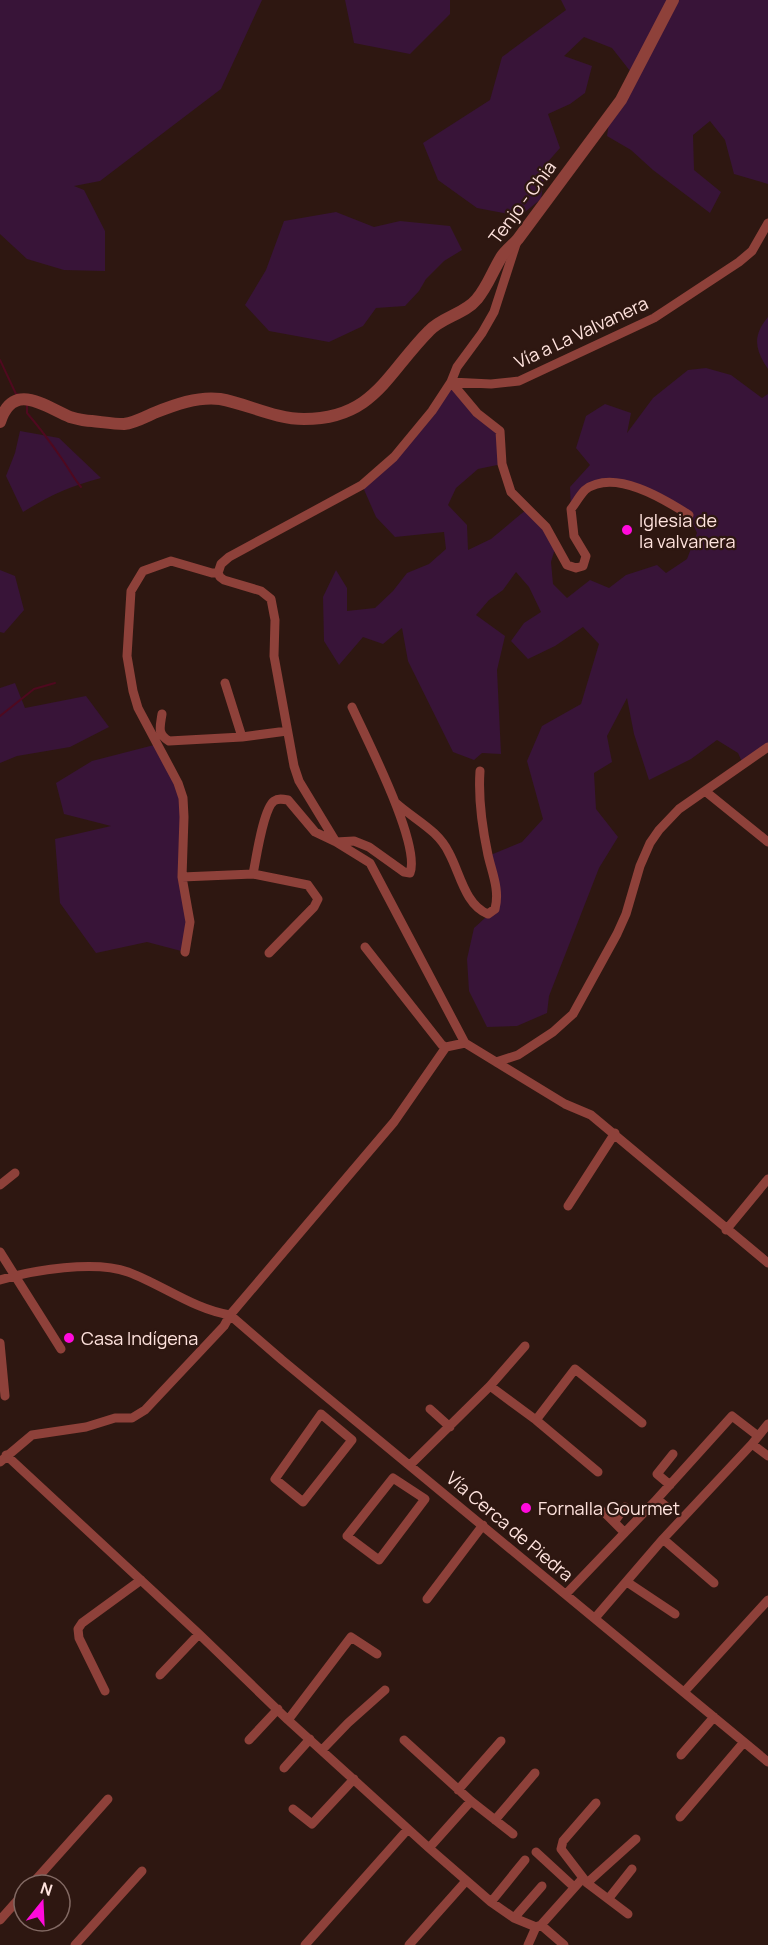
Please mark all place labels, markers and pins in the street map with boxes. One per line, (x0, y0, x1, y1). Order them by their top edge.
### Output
place label: Iglesia de la valvanera (639, 508, 736, 553)
marker: Iglesia de la valvanera (620, 523, 634, 537)
place label: Casa Indígena (81, 1326, 198, 1350)
marker: Casa Indígena (62, 1331, 76, 1345)
place label: Fornalla Gourmet (538, 1496, 680, 1520)
marker: Fornalla Gourmet (519, 1501, 533, 1515)

